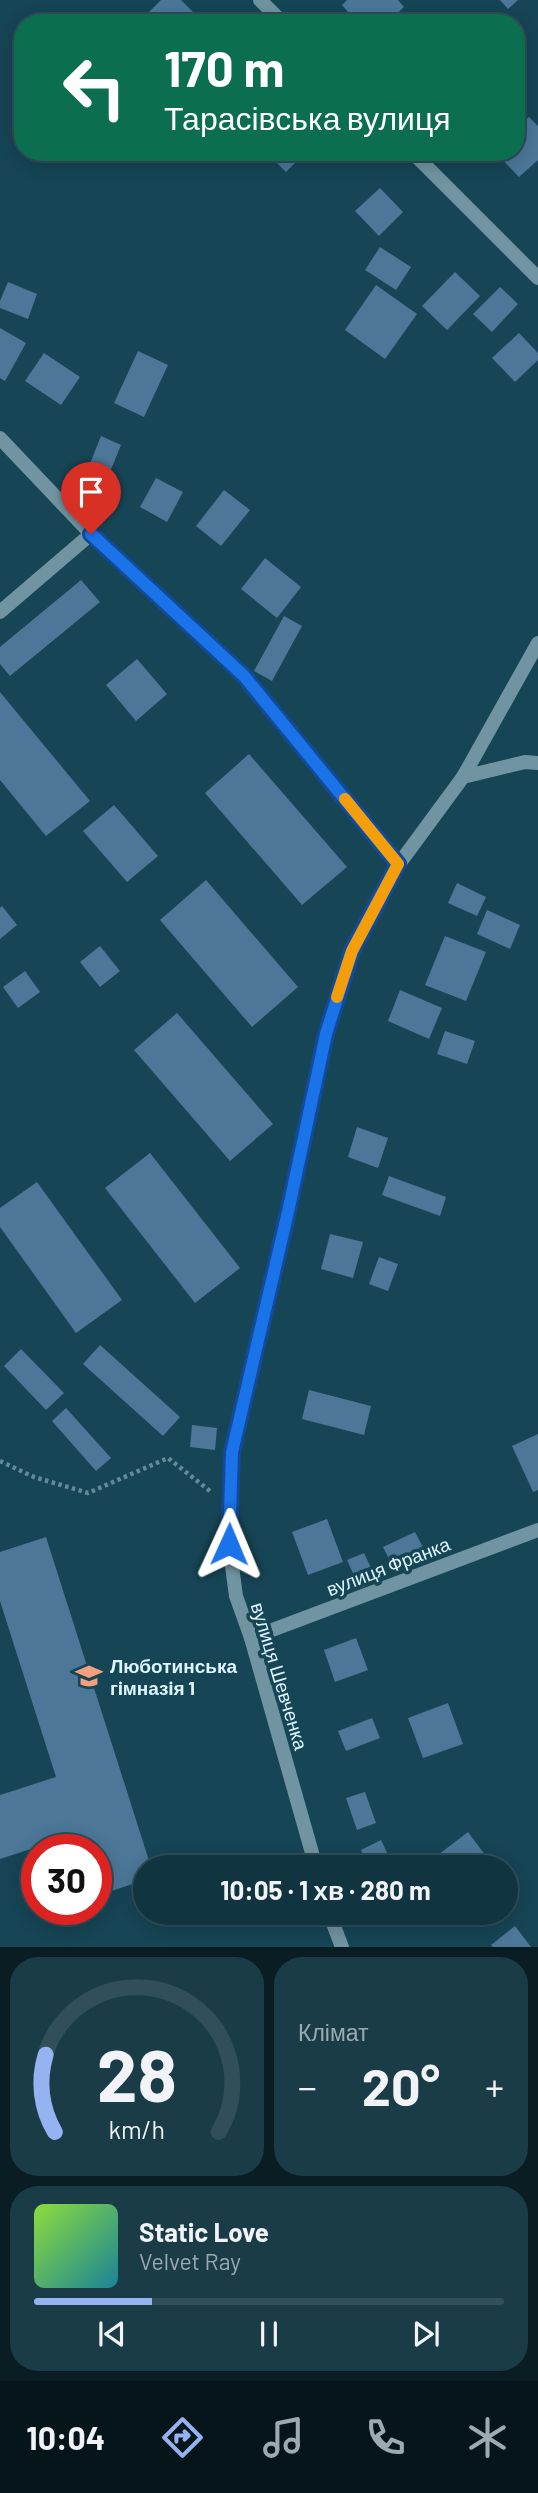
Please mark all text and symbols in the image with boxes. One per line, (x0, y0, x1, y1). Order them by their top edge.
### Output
text: 170 m (164, 38, 284, 97)
icon: left (49, 42, 140, 133)
text: Тарасівська вулиця (164, 98, 451, 136)
pin (61, 462, 121, 534)
icon: arrive (72, 473, 110, 511)
position arrow (192, 1507, 266, 1581)
street label: вулиця Франка (323, 1532, 454, 1600)
street label: вулиця Шевченка (247, 1600, 313, 1753)
place label: Люботинська гiмназiя 1 (110, 1654, 237, 1699)
school or university icon: Люботинська гiмназiя 1 (74, 1661, 104, 1691)
speed limit sign: 30 (21, 1834, 112, 1925)
text: 10:05 · 1 хв · 280 m (220, 1874, 431, 1905)
text: Клімат (298, 2018, 369, 2046)
text: 28 (97, 2030, 177, 2118)
text: 20° (362, 2054, 440, 2116)
text: − (298, 2063, 317, 2109)
text: + (485, 2063, 504, 2109)
text: km/h (109, 2114, 165, 2144)
text: Static Love (139, 2216, 269, 2247)
text: Velvet Ray (139, 2247, 241, 2275)
icon: previous (93, 2315, 131, 2353)
icon: pause (250, 2315, 288, 2353)
icon: next (407, 2315, 445, 2353)
icon: directions (158, 2413, 207, 2462)
icon: music (259, 2413, 308, 2462)
icon: phone (361, 2413, 410, 2462)
icon: climate (463, 2413, 512, 2462)
text: 10:04 (26, 2418, 105, 2456)

